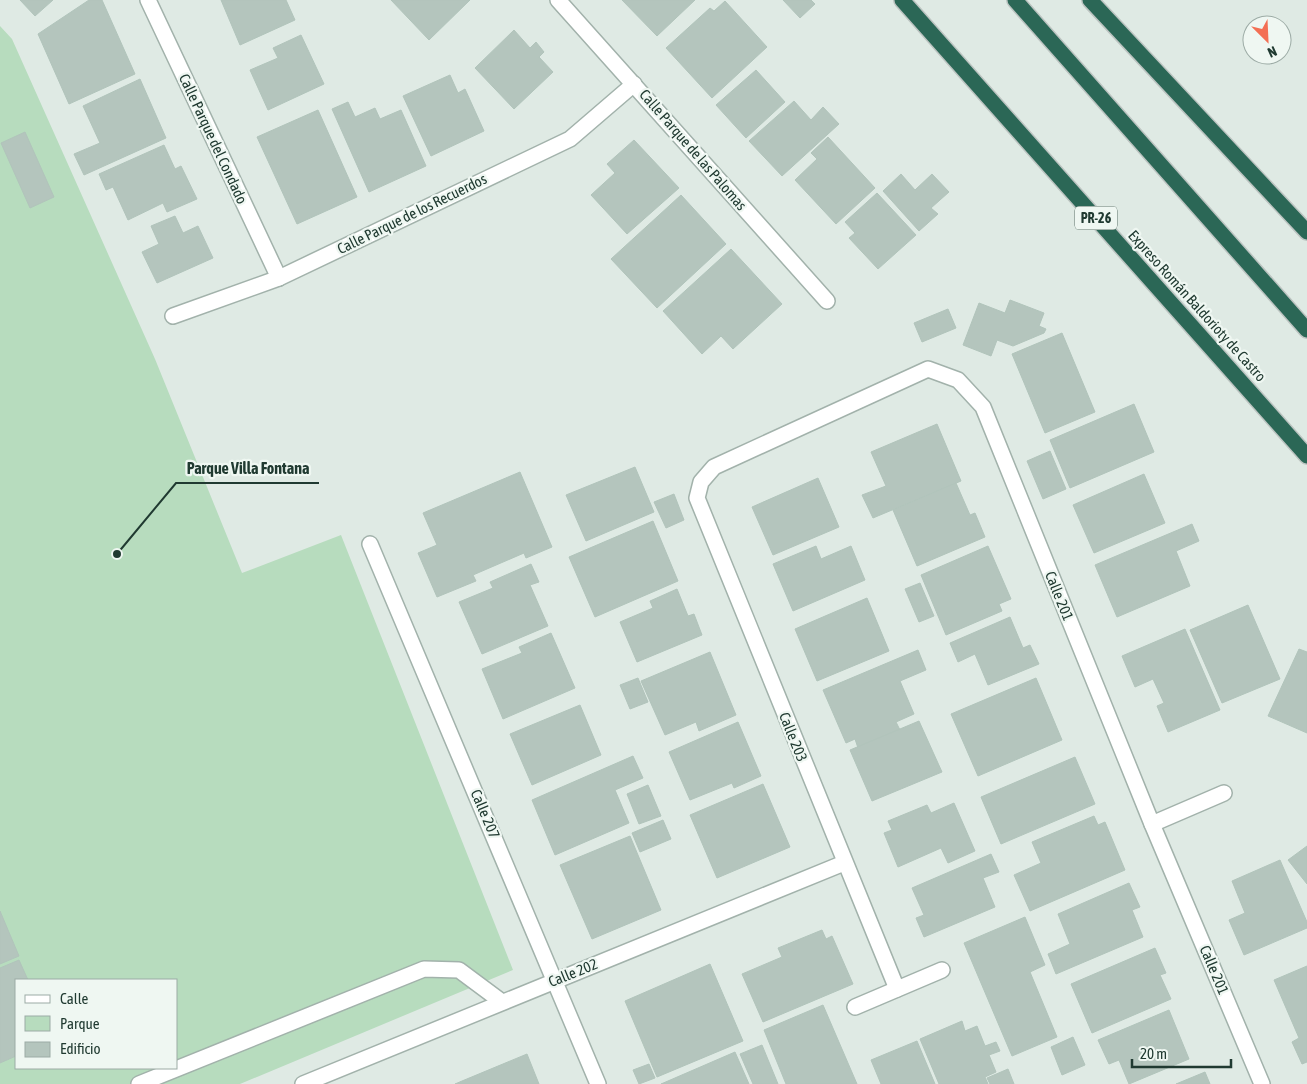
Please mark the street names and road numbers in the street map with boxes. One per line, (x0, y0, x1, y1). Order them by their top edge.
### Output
street label: Calle Parque del Condado (176, 71, 251, 206)
street label: Calle Parque de las Palomas (636, 86, 750, 213)
street label: Calle Parque de los Recuerdos (334, 170, 489, 257)
road number: PR-26 (1075, 207, 1117, 230)
street label: Expreso Román Baldorioty de Castro (1125, 227, 1270, 385)
street label: Calle 201 (1042, 569, 1077, 623)
street label: Calle 203 (776, 710, 811, 764)
street label: Calle 207 (468, 787, 503, 841)
street label: Calle 201 (1197, 943, 1232, 997)
street label: Calle 202 (546, 955, 600, 990)

